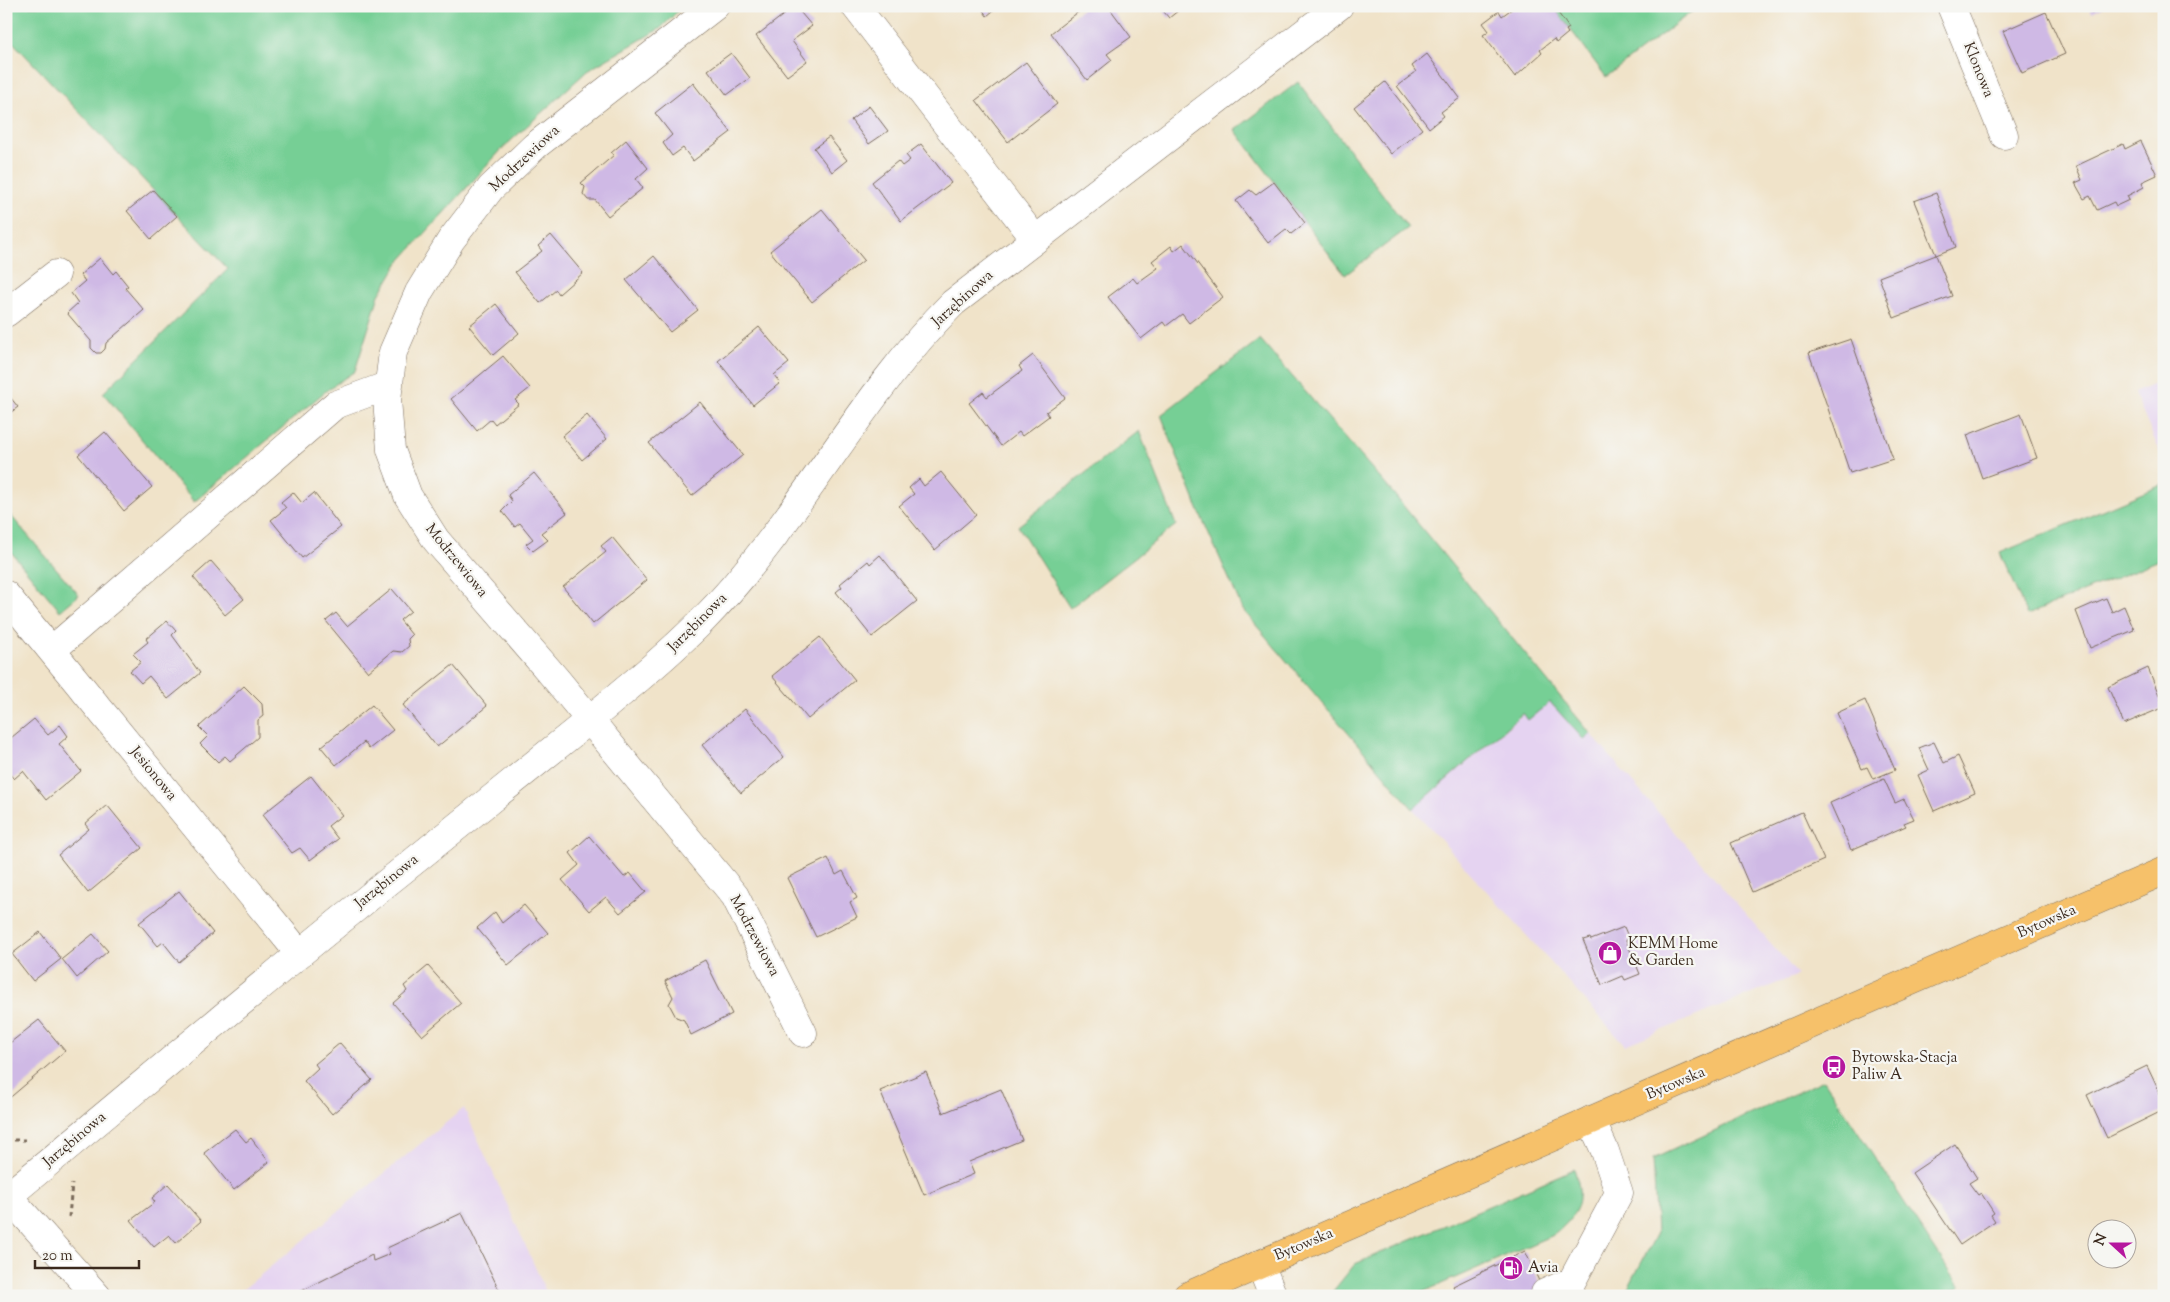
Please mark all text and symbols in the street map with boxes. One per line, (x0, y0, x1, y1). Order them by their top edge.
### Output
street label: Klonowa (1957, 39, 1999, 101)
street label: Modrzewiowa (485, 121, 565, 197)
street label: Jarzębinowa (927, 266, 998, 333)
street label: Modrzewiowa (420, 520, 492, 602)
street label: Jarzębinowa (663, 589, 732, 658)
street label: Jesionowa (124, 742, 181, 806)
street label: Jarzębinowa (350, 850, 423, 915)
street label: Modrzewiowa (724, 892, 784, 980)
street label: Bytowska (2014, 900, 2080, 944)
place label: KEMM Home & Garden (1628, 934, 1718, 972)
shop icon: KEMM Home & Garden (1597, 940, 1623, 966)
place label: Bytowska-Stacja Paliw A (1852, 1048, 1958, 1086)
bus stop icon: Bytowska-Stacja Paliw A (1821, 1054, 1847, 1080)
street label: Bytowska (1643, 1062, 1709, 1106)
street label: Jarzębinowa (38, 1107, 111, 1173)
north arrow (2088, 1220, 2138, 1270)
street label: Bytowska (1271, 1223, 1337, 1267)
text: N (2090, 1231, 2113, 1249)
scale bar (35, 1237, 139, 1269)
text: 20 m (42, 1246, 73, 1267)
fuel station icon: Avia (1498, 1255, 1524, 1281)
place label: Avia (1528, 1258, 1558, 1279)

